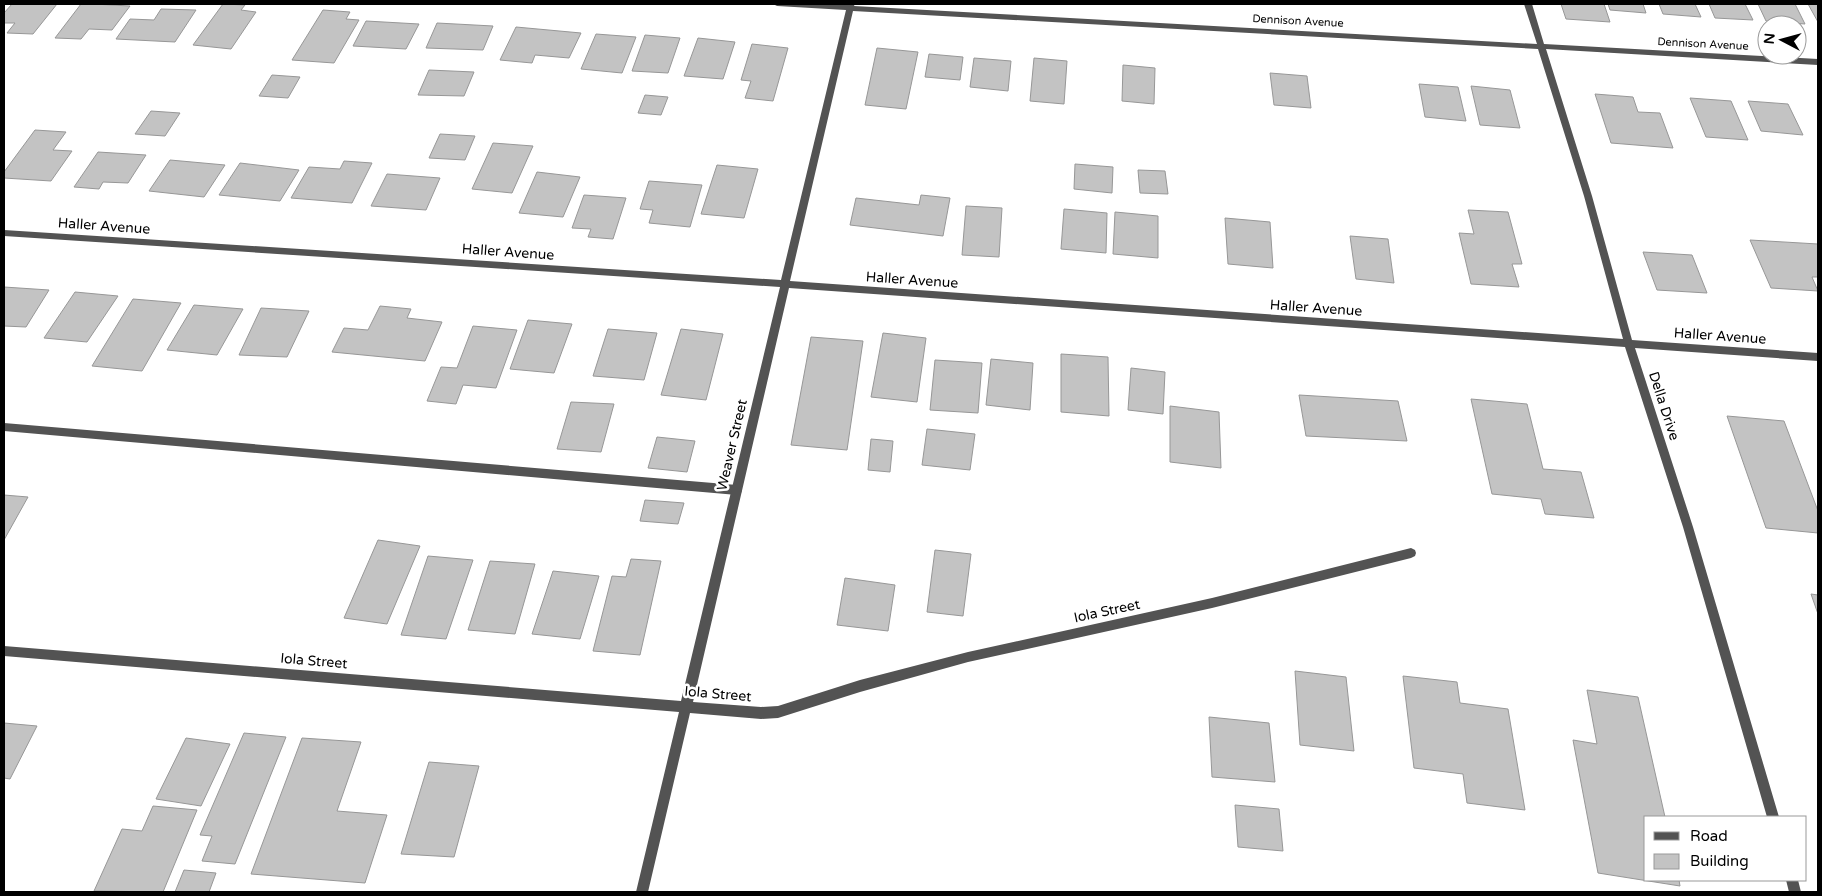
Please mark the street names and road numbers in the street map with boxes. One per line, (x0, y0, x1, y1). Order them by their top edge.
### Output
street label: Dennison Avenue (1252, 12, 1344, 30)
street label: Dennison Avenue (1657, 35, 1749, 53)
street label: Haller Avenue (57, 214, 151, 238)
street label: Haller Avenue (461, 240, 555, 264)
street label: Haller Avenue (865, 268, 959, 292)
street label: Haller Avenue (1269, 296, 1363, 320)
street label: Haller Avenue (1673, 324, 1767, 348)
street label: Della Drive (1645, 370, 1683, 443)
street label: Weaver Street (713, 397, 751, 492)
street label: Iola Street (1072, 596, 1142, 626)
street label: Iola Street (280, 650, 349, 672)
street label: Iola Street (684, 683, 753, 705)

